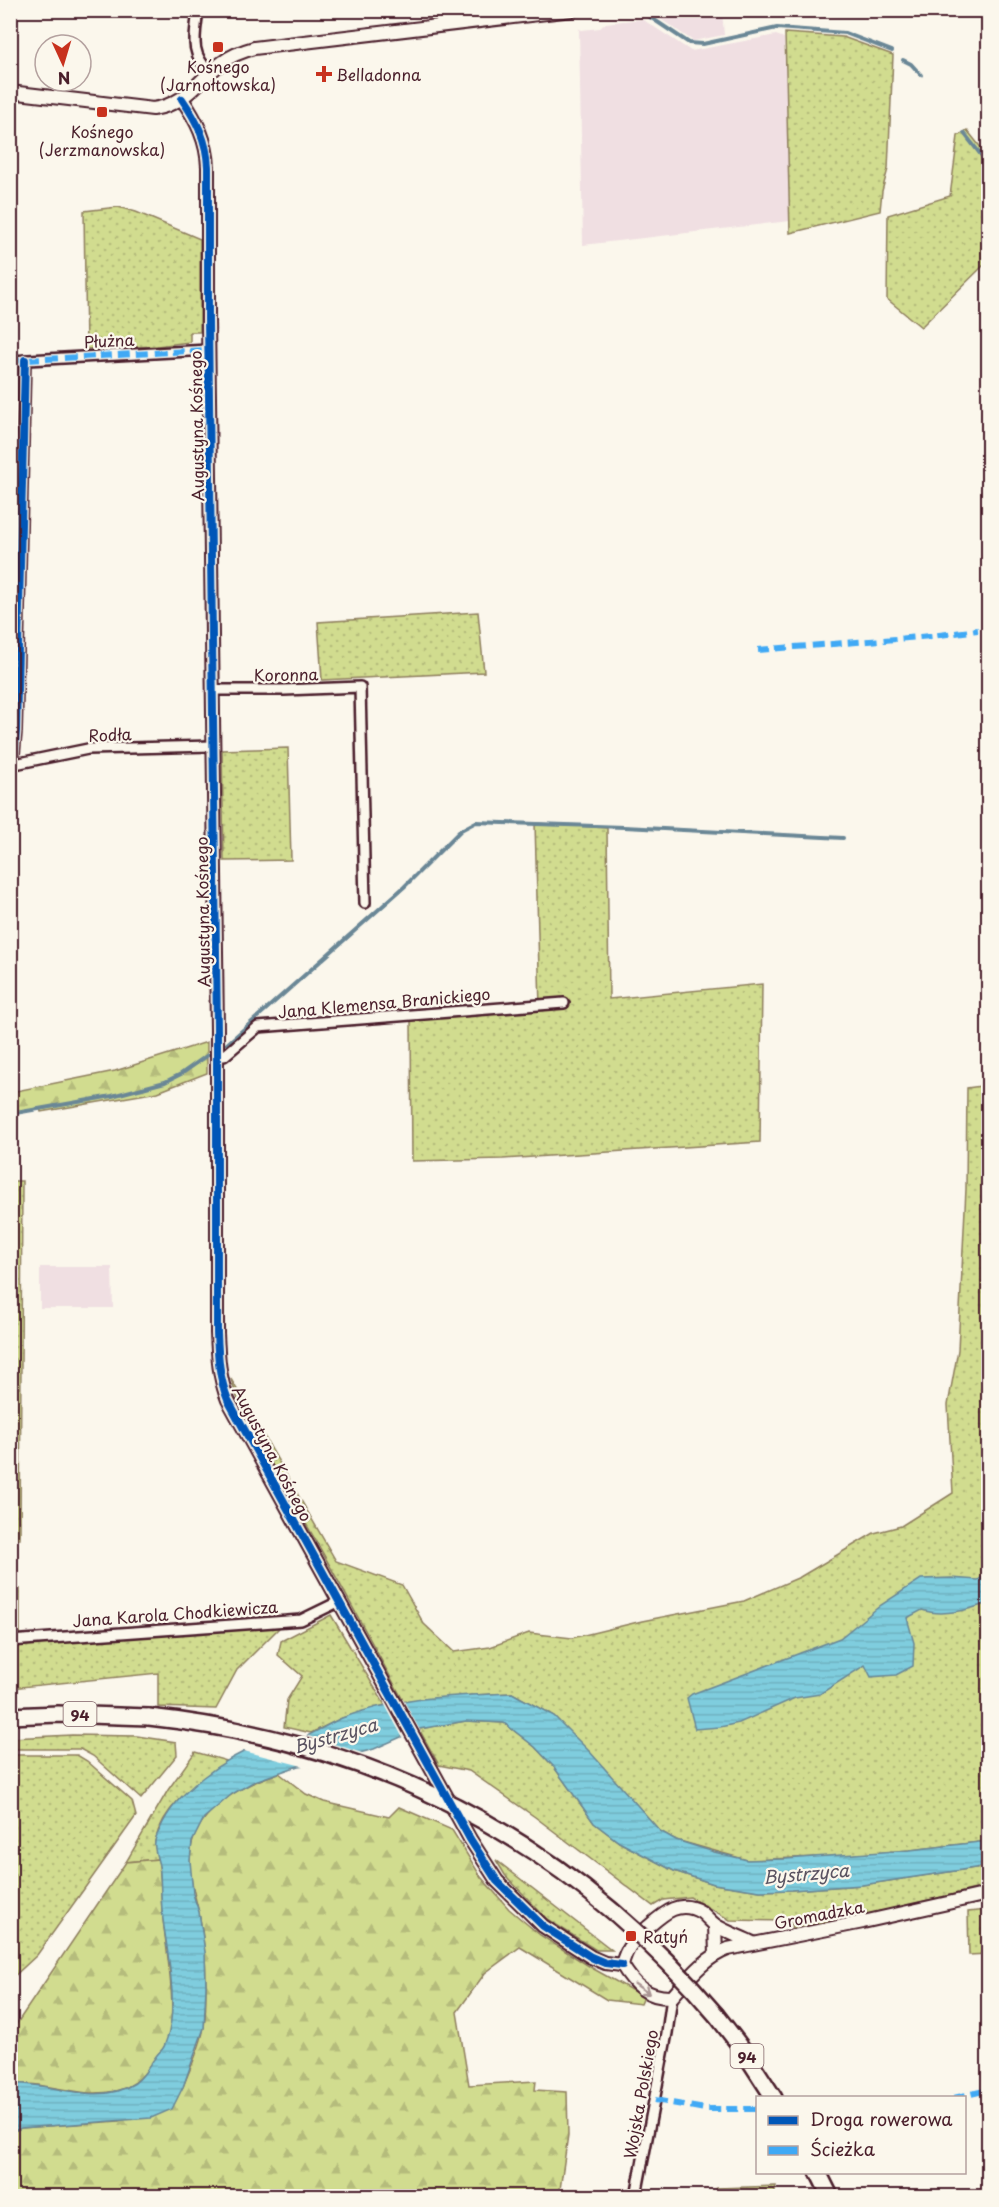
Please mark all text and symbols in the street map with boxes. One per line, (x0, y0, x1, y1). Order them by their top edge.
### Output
north arrow (33, 33, 93, 93)
marker: Kośnego (Jarnołtowska) (211, 40, 225, 54)
place label: Kośnego (Jarnołtowska) (160, 54, 276, 96)
place label: Belladonna (336, 62, 421, 86)
text: N (57, 67, 71, 91)
marker: Belladonna (317, 67, 331, 81)
marker: Kośnego (Jerzmanowska) (95, 105, 109, 119)
place label: Kośnego (Jerzmanowska) (39, 119, 165, 161)
street label: Płużna (83, 327, 135, 353)
street label: Augustyna Kośnego (183, 350, 209, 502)
street label: Koronna (253, 661, 319, 687)
street label: Rodła (88, 721, 132, 747)
street label: Augustyna Kośnego (189, 836, 215, 988)
street label: Jana Klemensa Branickiego (277, 981, 491, 1023)
street label: Augustyna Kośnego (227, 1381, 319, 1525)
street label: Jana Karola Chodkiewicza (72, 1594, 278, 1632)
road number: 94 (64, 1702, 97, 1726)
water label: Bystrzyca (290, 1710, 381, 1760)
water label: Bystrzyca (762, 1856, 851, 1890)
street label: Gromadzka (772, 1893, 867, 1934)
place label: Ratyń (643, 1924, 688, 1948)
marker: Ratyń (624, 1929, 638, 1943)
one-way arrow (634, 1983, 650, 1995)
street label: Wojska Polskiego (617, 2028, 663, 2160)
road number: 94 (730, 2044, 764, 2068)
legend (756, 2096, 966, 2174)
text: Droga rowerowa (810, 2105, 953, 2132)
text: Ścieżka (810, 2135, 876, 2162)

